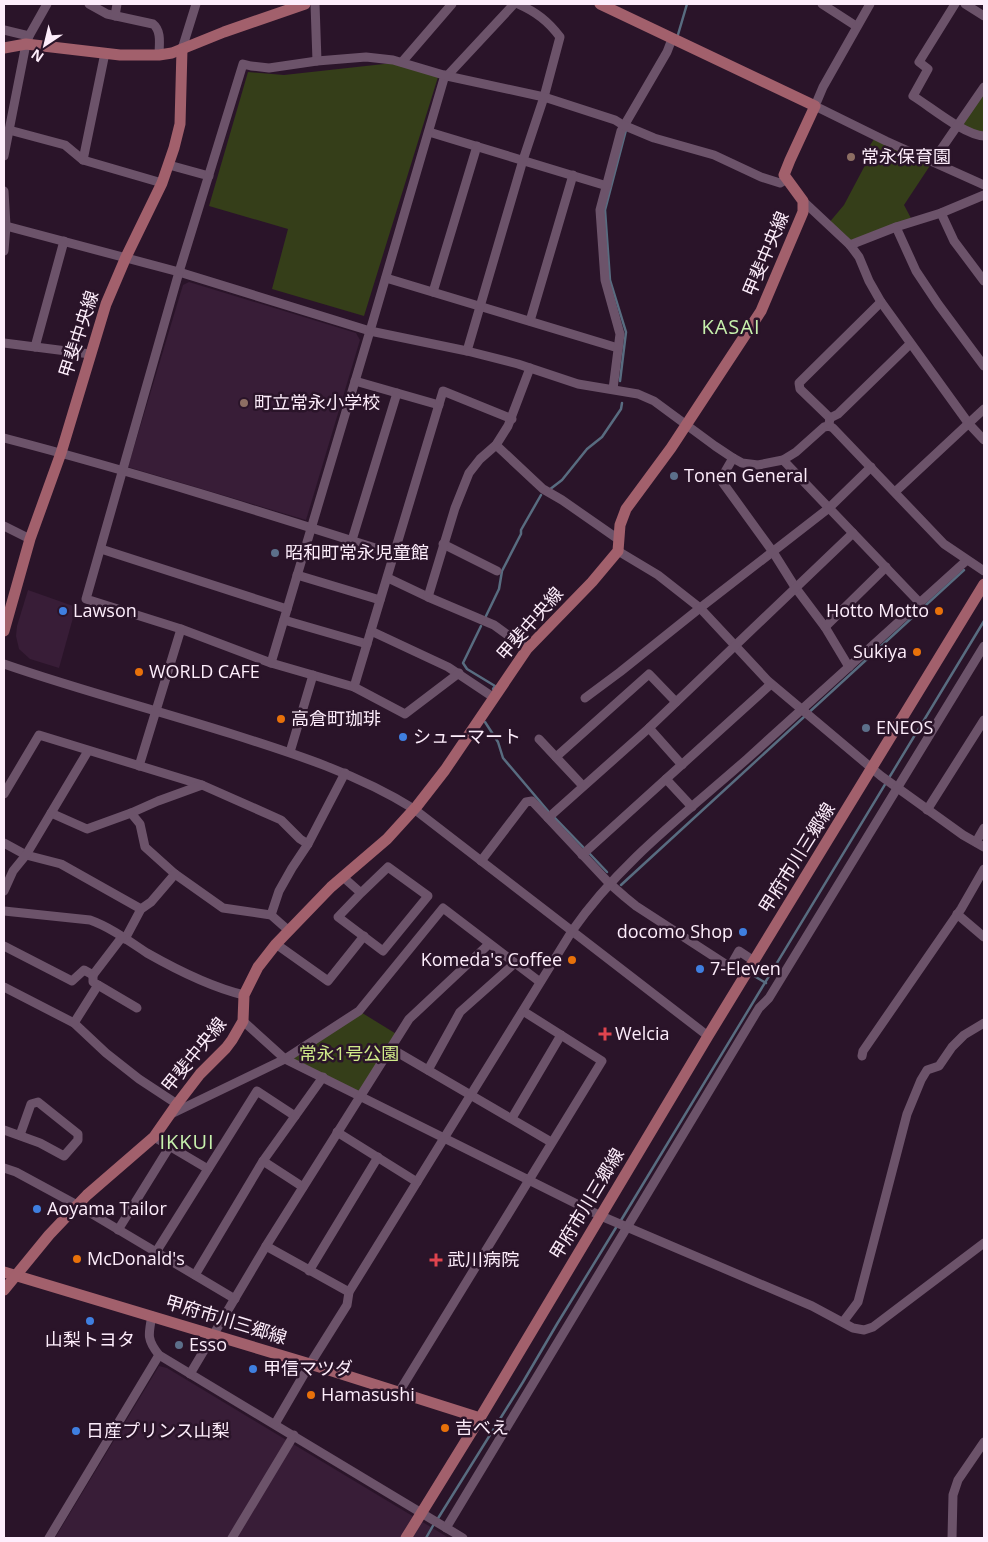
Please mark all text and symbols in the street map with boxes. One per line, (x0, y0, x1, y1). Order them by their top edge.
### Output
north arrow (20, 20, 70, 70)
text: N (27, 45, 47, 67)
place label: 常永保育園 (861, 144, 951, 168)
marker: 常永保育園 (845, 151, 857, 163)
street label: 甲斐中央線 (736, 207, 794, 300)
street label: 甲斐中央線 (53, 287, 103, 380)
district label: KASAI (701, 313, 761, 340)
place label: 町立常永小学校 (254, 390, 380, 414)
marker: 町立常永小学校 (238, 397, 250, 409)
place label: Tonen General (684, 463, 808, 487)
marker: Tonen General (668, 470, 680, 482)
place label: 昭和町常永児童館 (285, 540, 429, 564)
marker: 昭和町常永児童館 (269, 547, 281, 559)
street label: 甲斐中央線 (491, 582, 568, 665)
place label: Lawson (73, 598, 137, 622)
place label: Hotto Motto (826, 598, 929, 622)
marker: Lawson (57, 605, 69, 617)
marker: Hotto Motto (933, 605, 945, 617)
place label: Sukiya (853, 639, 907, 663)
marker: Sukiya (911, 646, 923, 658)
place label: WORLD CAFE (149, 659, 260, 683)
marker: WORLD CAFE (133, 666, 145, 678)
place label: 高倉町珈琲 (291, 706, 381, 730)
marker: 高倉町珈琲 (275, 713, 287, 725)
place label: ENEOS (876, 715, 934, 739)
marker: ENEOS (860, 722, 872, 734)
place label: シューマート (413, 724, 521, 748)
marker: シューマート (397, 731, 409, 743)
street label: 甲府市川三郷線 (753, 798, 840, 917)
place label: docomo Shop (617, 919, 733, 943)
marker: docomo Shop (737, 926, 749, 938)
place label: Komeda's Coffee (421, 947, 562, 971)
marker: Komeda's Coffee (566, 954, 578, 966)
place label: 7-Eleven (710, 956, 781, 980)
marker: 7-Eleven (694, 963, 706, 975)
street label: 甲斐中央線 (156, 1012, 231, 1097)
place label: Welcia (615, 1021, 669, 1045)
marker: Welcia (599, 1028, 611, 1040)
park label: 常永1号公園 (299, 1041, 399, 1065)
district label: IKKUI (159, 1128, 215, 1155)
street label: 甲府市川三郷線 (543, 1143, 629, 1264)
place label: Aoyama Tailor (47, 1196, 167, 1220)
marker: Aoyama Tailor (31, 1203, 43, 1215)
place label: McDonald's (87, 1246, 185, 1270)
place label: 武川病院 (447, 1247, 519, 1271)
marker: McDonald's (71, 1253, 83, 1265)
marker: 武川病院 (429, 1253, 443, 1267)
street label: 甲府市川三郷線 (163, 1289, 290, 1349)
marker: 山梨トヨタ (84, 1315, 96, 1327)
place label: 山梨トヨタ (45, 1327, 135, 1351)
place label: Esso (189, 1332, 227, 1356)
marker: Esso (173, 1339, 185, 1351)
place label: 甲信マツダ (263, 1356, 353, 1380)
marker: 甲信マツダ (247, 1363, 259, 1375)
place label: Hamasushi (321, 1382, 415, 1406)
marker: Hamasushi (305, 1389, 317, 1401)
place label: 吉べえ (455, 1415, 509, 1439)
place label: 日産プリンス山梨 (86, 1418, 230, 1442)
marker: 吉べえ (439, 1422, 451, 1434)
marker: 日産プリンス山梨 (70, 1425, 82, 1437)

